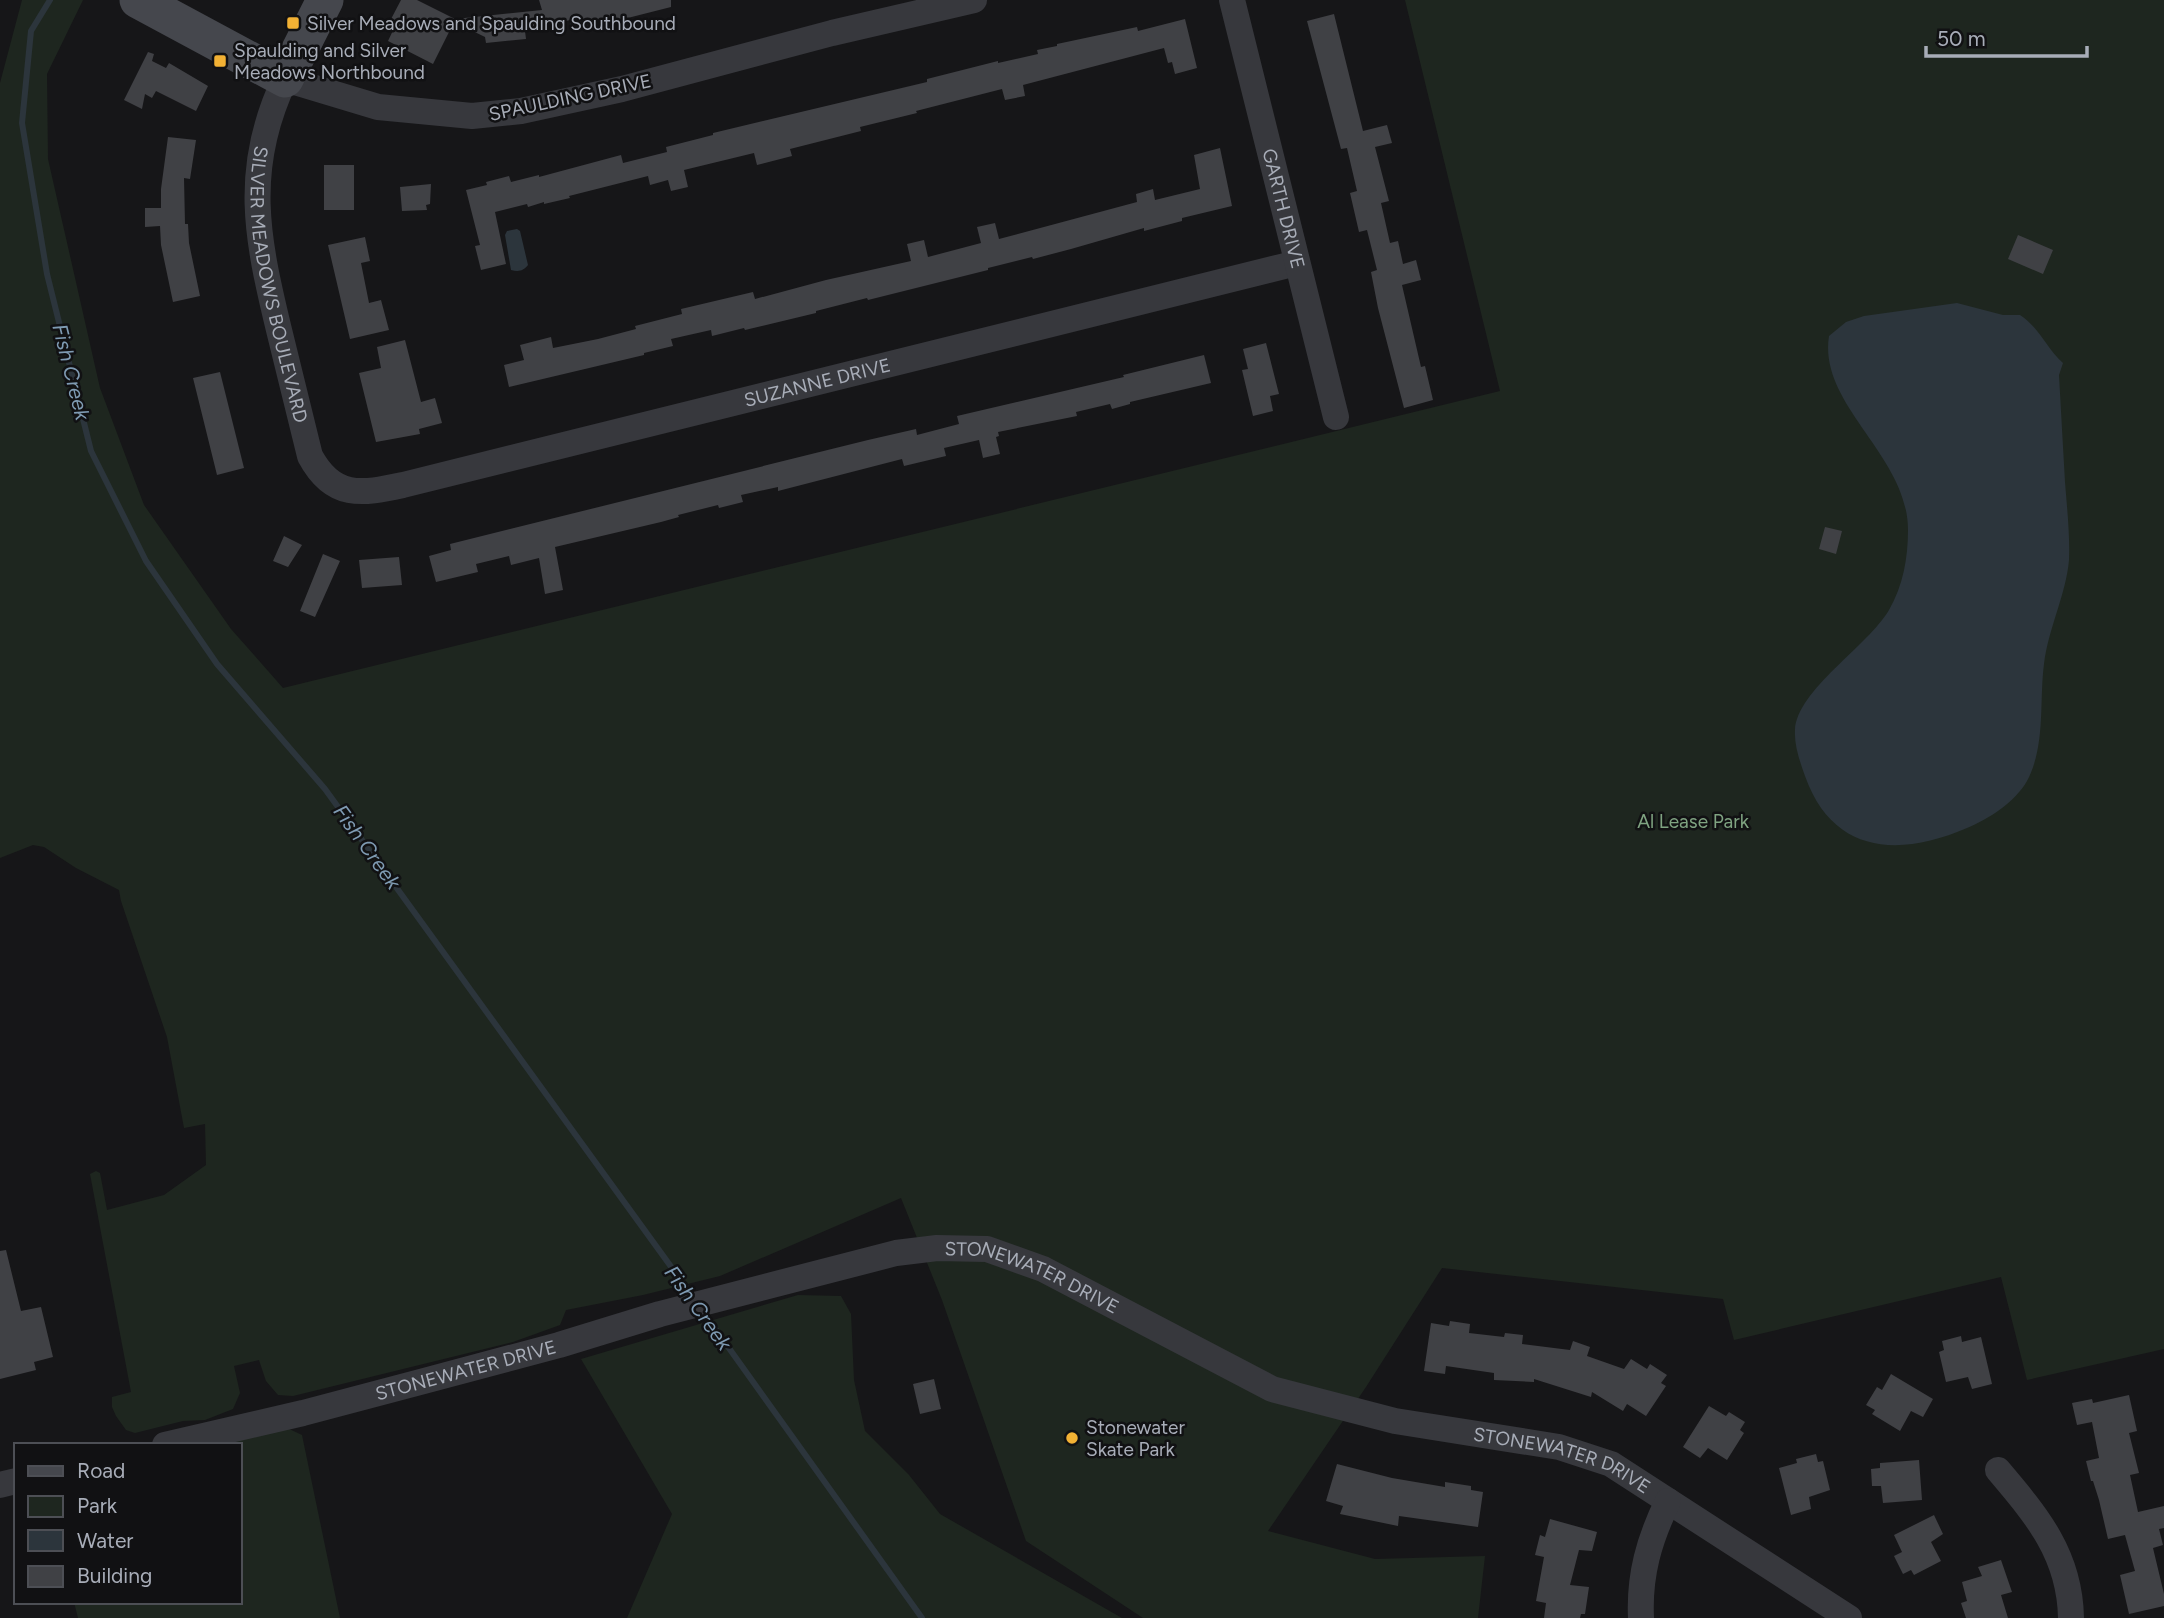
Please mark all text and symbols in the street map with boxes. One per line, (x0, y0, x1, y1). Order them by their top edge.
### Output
place label: Silver Meadows and Spaulding Southbound (307, 12, 676, 35)
scale bar (1926, 14, 2087, 58)
marker: Silver Meadows and Spaulding Southbound (285, 15, 301, 31)
text: 50 m (1937, 26, 1986, 51)
place label: Spaulding and Silver Meadows Northbound (234, 39, 425, 84)
marker: Spaulding and Silver Meadows Northbound (212, 53, 228, 69)
street label: SPAULDING DRIVE (487, 69, 653, 126)
street label: SILVER MEADOWS BOULEVARD (245, 144, 312, 425)
street label: GARTH DRIVE (1257, 146, 1310, 271)
water label: Fish Creek (47, 321, 96, 423)
street label: SUZANNE DRIVE (742, 353, 893, 412)
water label: Fish Creek (328, 800, 407, 895)
park label: Al Lease Park (1637, 810, 1750, 833)
street label: STONEWATER DRIVE (944, 1237, 1123, 1319)
water label: Fish Creek (659, 1261, 738, 1356)
street label: STONEWATER DRIVE (373, 1335, 559, 1405)
place label: Stonewater Skate Park (1086, 1416, 1185, 1461)
street label: STONEWATER DRIVE (1472, 1423, 1655, 1498)
marker: Stonewater Skate Park (1064, 1430, 1080, 1446)
legend (14, 1443, 242, 1604)
text: Road (77, 1458, 125, 1483)
text: Park (77, 1493, 118, 1518)
text: Water (77, 1528, 133, 1553)
text: Building (77, 1563, 152, 1588)

